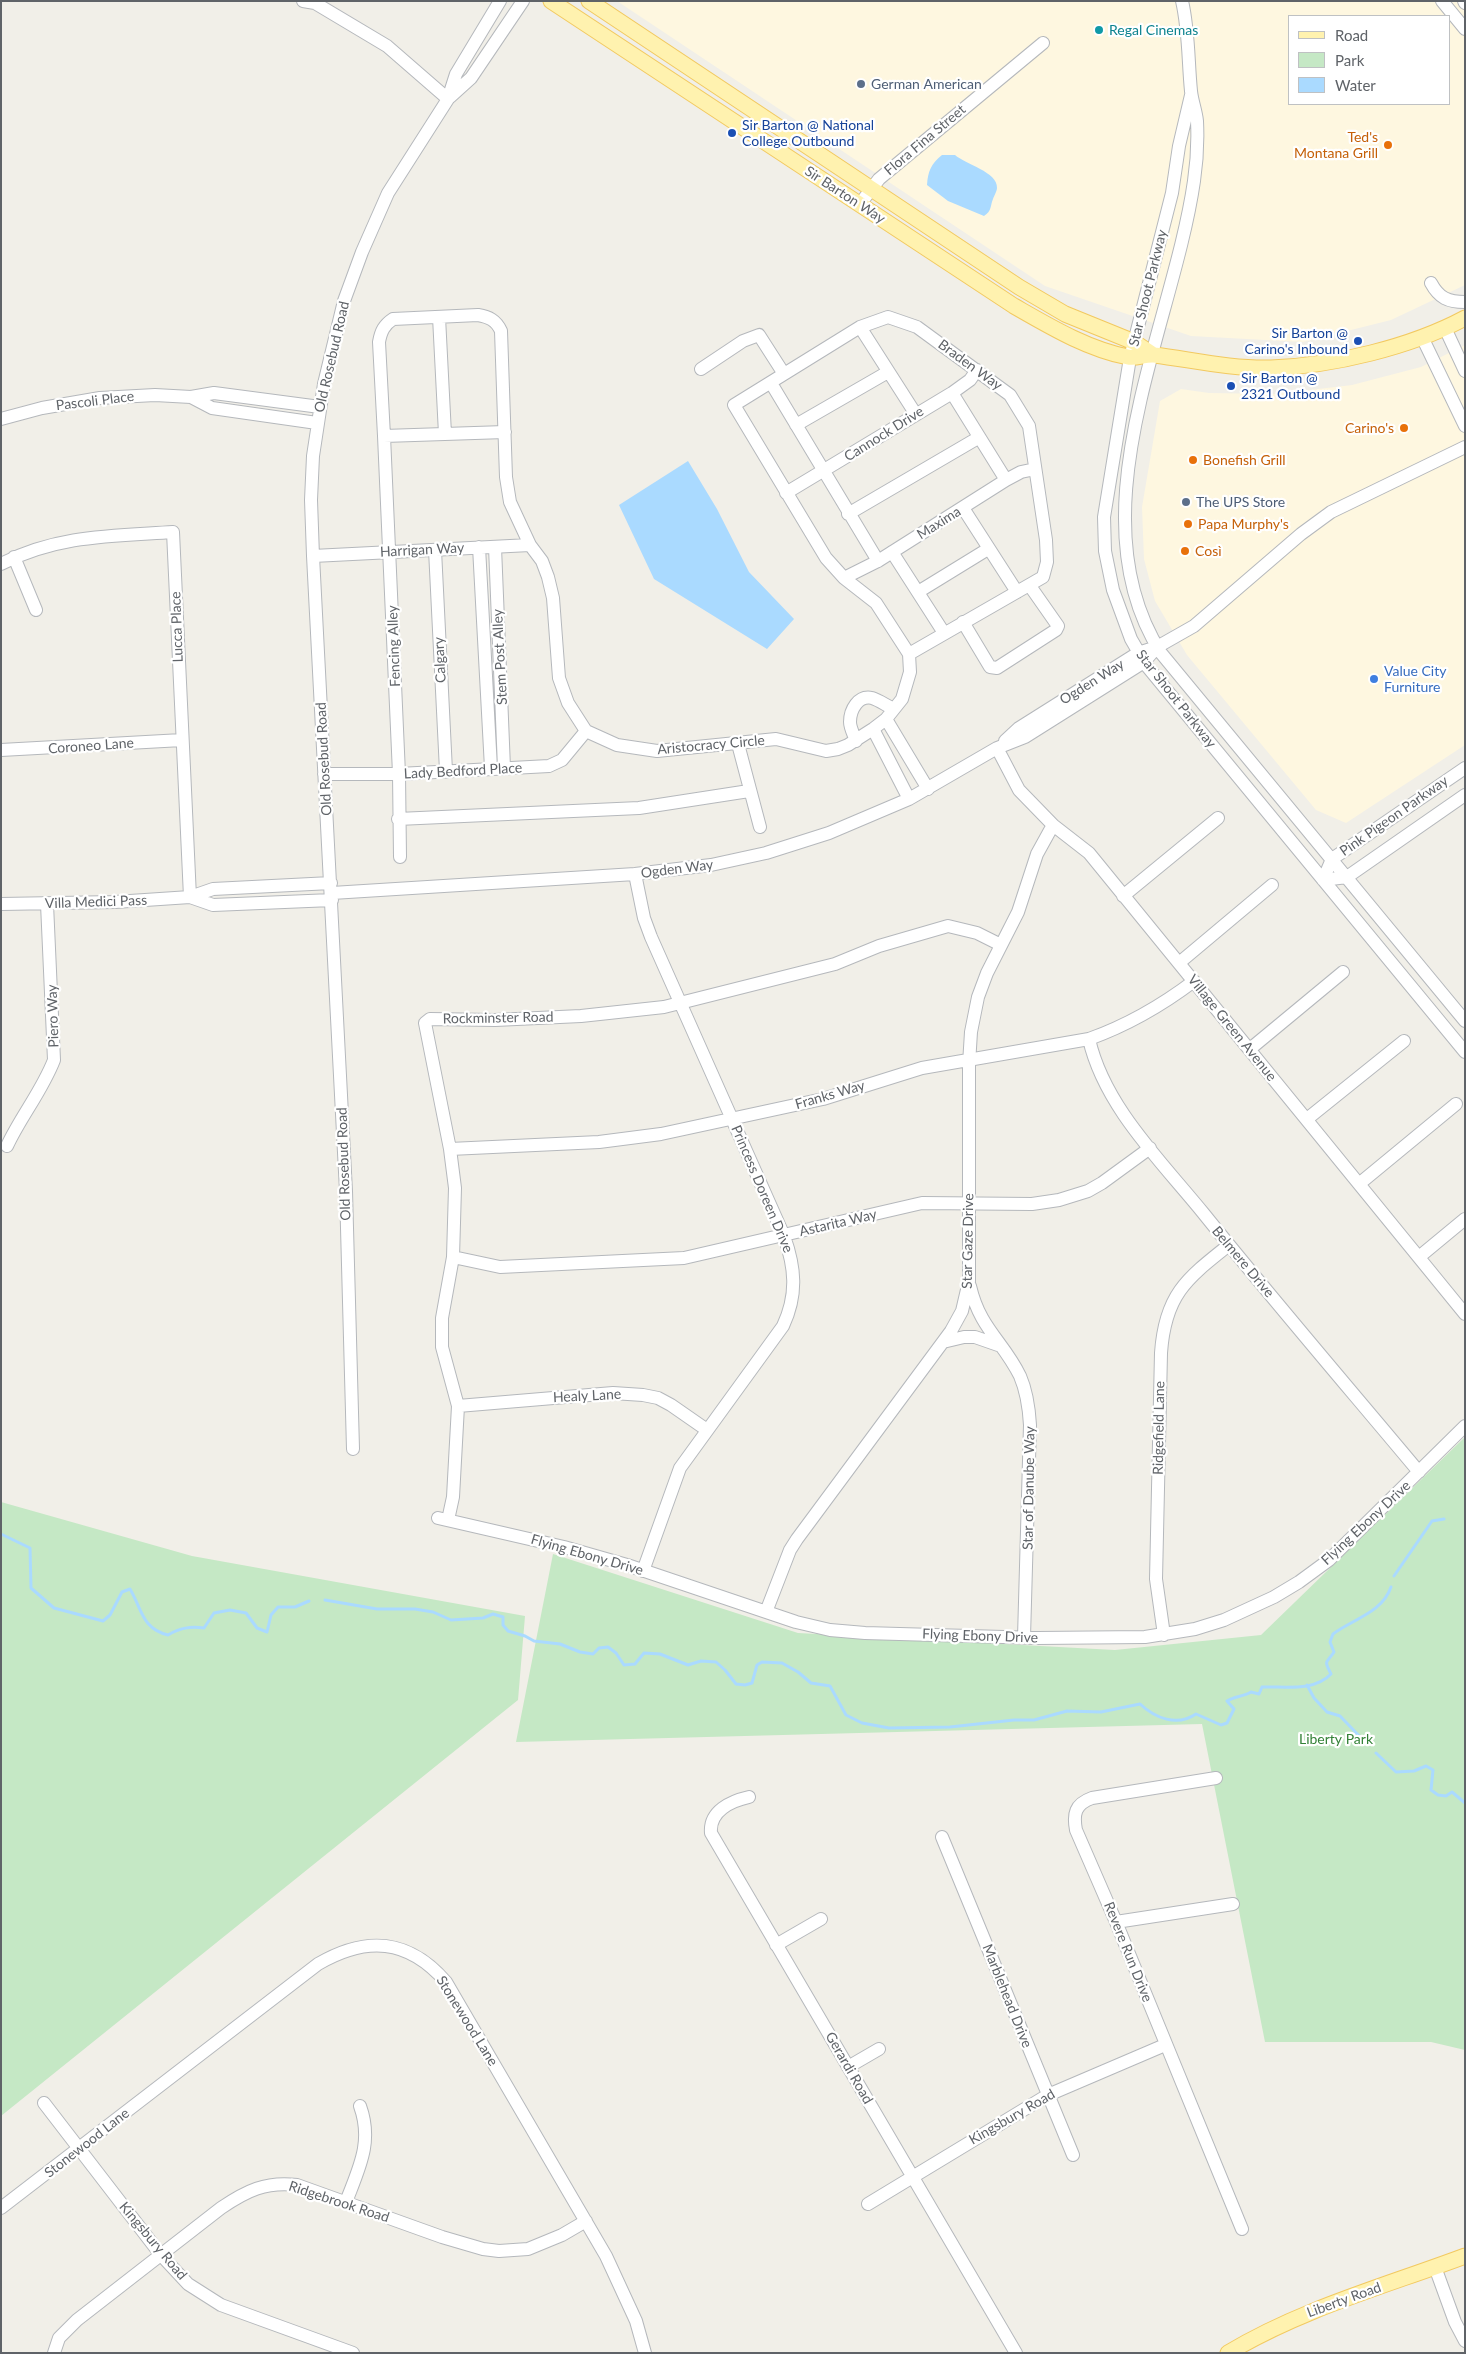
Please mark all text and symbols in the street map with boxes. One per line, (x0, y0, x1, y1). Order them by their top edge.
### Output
legend (1288, 15, 1451, 105)
place label: Regal Cinemas (1109, 22, 1198, 38)
marker: Regal Cinemas (1093, 24, 1105, 36)
text: Road (1335, 26, 1368, 44)
text: Park (1335, 51, 1364, 69)
place label: German American (871, 76, 982, 92)
text: Water (1335, 76, 1376, 94)
marker: German American (855, 78, 867, 90)
street label: Flora Fina Street (881, 101, 969, 179)
place label: Sir Barton @ National College Outbound (742, 117, 874, 150)
marker: Sir Barton @ National College Outbound (726, 127, 738, 139)
place label: Ted's Montana Grill (1294, 129, 1378, 162)
marker: Ted's Montana Grill (1382, 139, 1394, 151)
street label: Sir Barton Way (802, 163, 888, 227)
street label: Star Shoot Parkway (1125, 228, 1171, 348)
street label: Old Rosebud Road (311, 300, 353, 414)
place label: Sir Barton @ Carino's Inbound (1245, 325, 1348, 358)
marker: Sir Barton @ Carino's Inbound (1352, 335, 1364, 347)
street label: Braden Way (935, 336, 1005, 394)
place label: Sir Barton @ 2321 Outbound (1241, 370, 1340, 402)
marker: Sir Barton @ 2321 Outbound (1225, 380, 1237, 392)
street label: Pascoli Place (55, 388, 135, 414)
street label: Cannock Drive (841, 403, 927, 465)
place label: Carino's (1345, 420, 1394, 436)
marker: Carino's (1398, 422, 1410, 434)
place label: Bonefish Grill (1203, 452, 1286, 468)
marker: Bonefish Grill (1187, 454, 1199, 466)
place label: The UPS Store (1196, 494, 1285, 510)
marker: The UPS Store (1180, 496, 1192, 508)
street label: Maxima (914, 503, 964, 543)
place label: Papa Murphy's (1198, 516, 1289, 532)
marker: Papa Murphy's (1182, 518, 1194, 530)
street label: Harrigan Way (379, 539, 465, 561)
place label: Così (1195, 543, 1222, 559)
marker: Così (1179, 545, 1191, 557)
street label: Lucca Place (167, 591, 187, 663)
street label: Fencing Alley (384, 605, 404, 687)
street label: Stem Post Alley (489, 609, 511, 705)
street label: Calgary (430, 637, 450, 683)
street label: Star Shoot Parkway (1132, 647, 1220, 751)
street label: Ogden Way (1057, 656, 1127, 708)
place label: Value City Furniture (1384, 663, 1446, 696)
marker: Value City Furniture (1368, 673, 1380, 685)
street label: Old Rosebud Road (313, 702, 335, 816)
street label: Aristocracy Circle (657, 732, 765, 758)
street label: Coroneo Lane (48, 735, 134, 757)
street label: Lady Bedford Place (403, 760, 523, 782)
street label: Pink Pigeon Parkway (1337, 772, 1451, 860)
street label: Ogden Way (640, 856, 714, 882)
street label: Villa Medici Pass (45, 892, 147, 912)
street label: Village Green Avenue (1184, 971, 1280, 1085)
street label: Piero Way (44, 984, 62, 1048)
street label: Rockminster Road (442, 1009, 554, 1027)
street label: Franks Way (793, 1077, 867, 1113)
street label: Old Rosebud Road (334, 1107, 354, 1221)
street label: Princess Doreen Drive (727, 1123, 797, 1255)
street label: Star Gaze Drive (959, 1193, 977, 1289)
street label: Astarita Way (798, 1206, 878, 1240)
street label: Belmere Drive (1208, 1223, 1278, 1301)
street label: Ridgefield Lane (1150, 1381, 1168, 1475)
street label: Healy Lane (552, 1386, 622, 1406)
street label: Star of Danube Way (1020, 1426, 1038, 1550)
street label: Flying Ebony Drive (1318, 1477, 1414, 1569)
street label: Flying Ebony Drive (529, 1531, 645, 1579)
street label: Flying Ebony Drive (922, 1626, 1038, 1646)
park label: Liberty Park (1299, 1731, 1373, 1747)
street label: Revere Run Drive (1100, 1899, 1156, 2005)
street label: Marblehead Drive (979, 1942, 1035, 2050)
street label: Stonewood Lane (433, 1973, 501, 2069)
street label: Gerardi Road (822, 2029, 876, 2107)
street label: Kingsbury Road (966, 2086, 1058, 2148)
street label: Stonewood Lane (41, 2105, 133, 2181)
street label: Ridgebrook Road (287, 2178, 391, 2226)
street label: Kingsbury Road (116, 2199, 190, 2283)
street label: Liberty Road (1305, 2279, 1383, 2321)

